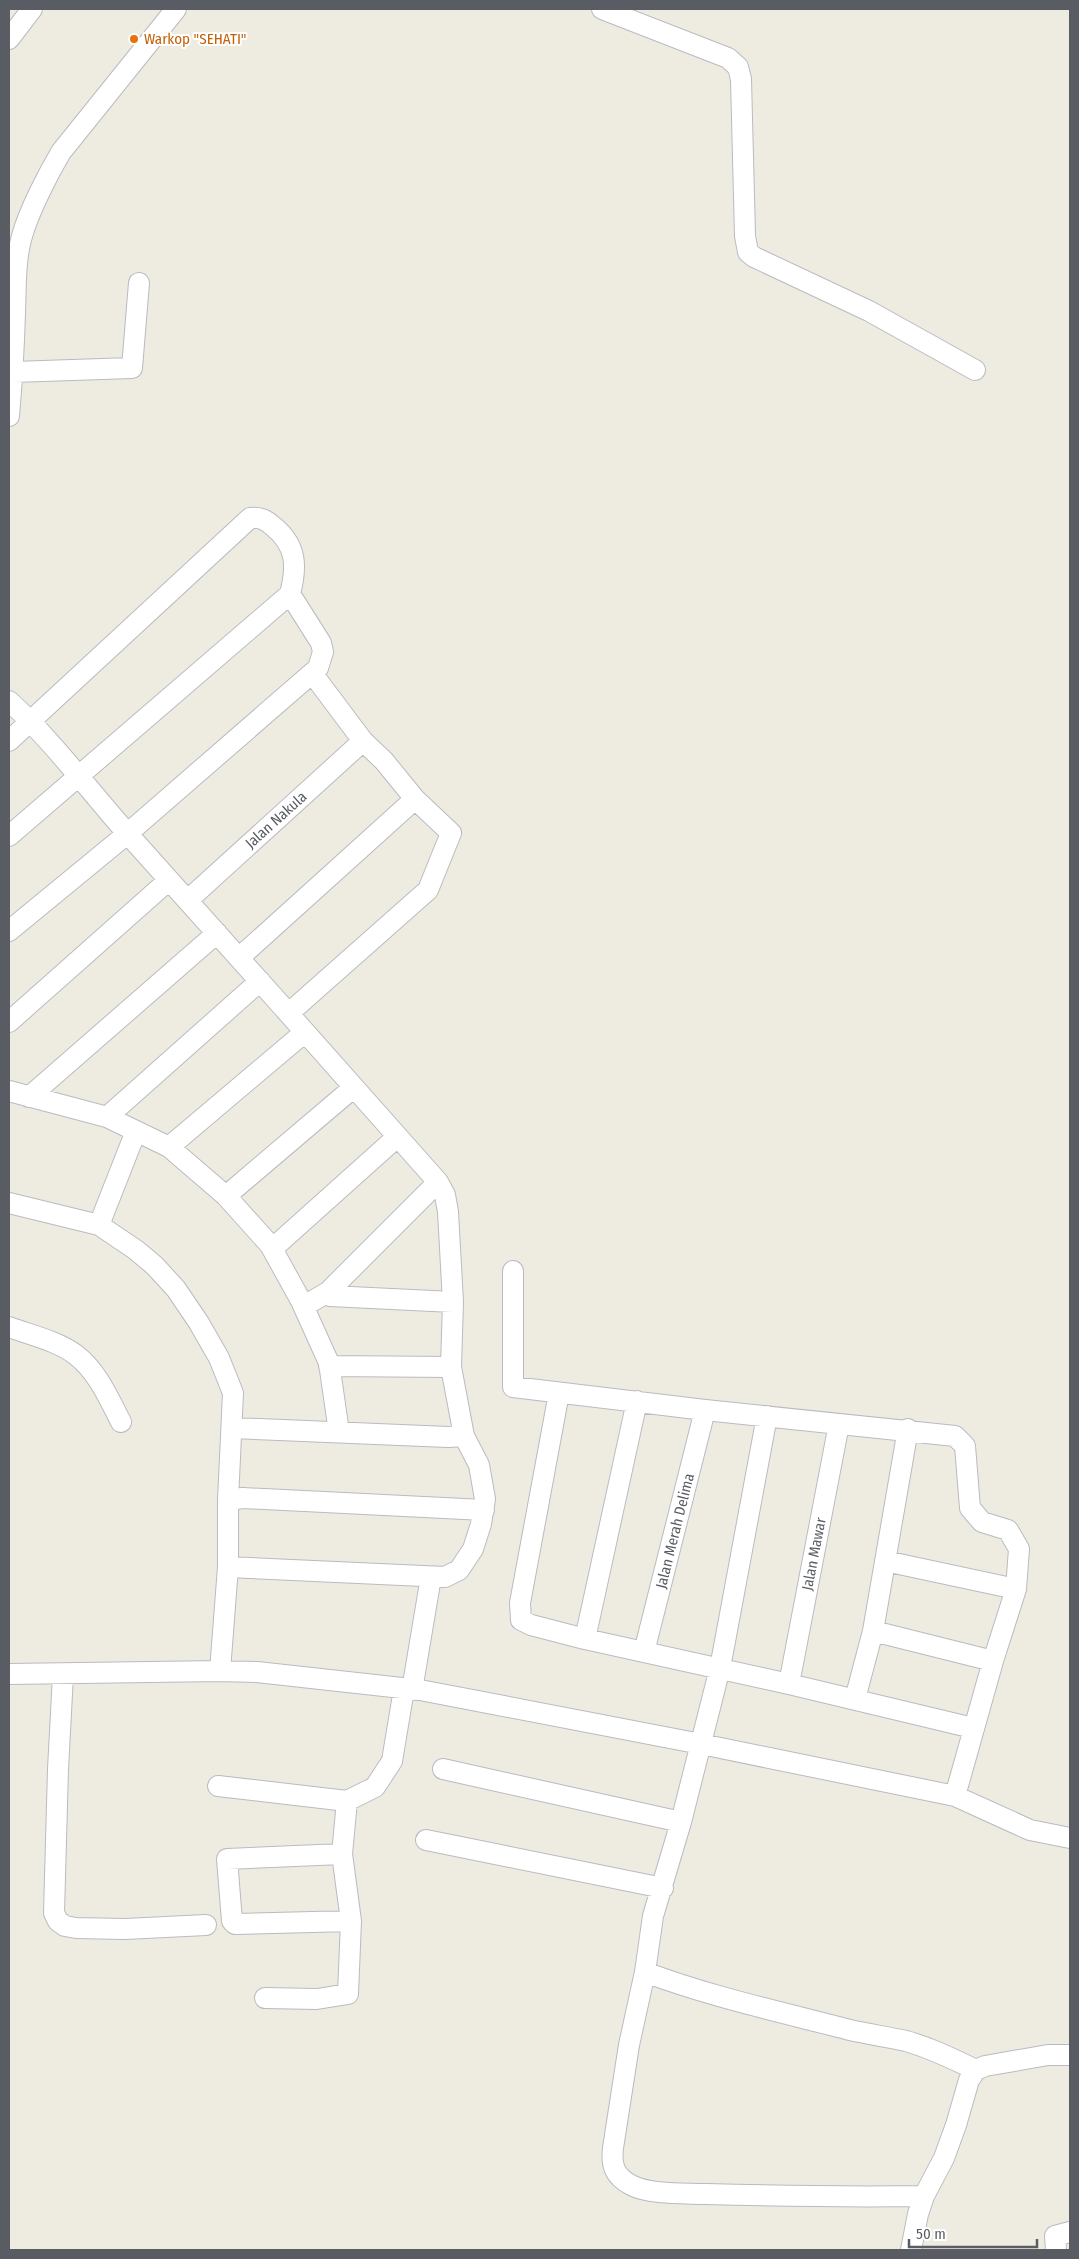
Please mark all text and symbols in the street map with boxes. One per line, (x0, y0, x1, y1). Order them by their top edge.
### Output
place label: Warkop "SEHATI" (144, 30, 247, 48)
marker: Warkop "SEHATI" (128, 33, 140, 45)
street label: Jalan Nakula (242, 788, 310, 852)
street label: Jalan Merah Delima (652, 1471, 698, 1591)
street label: Jalan Mawar (798, 1515, 830, 1592)
scale bar (909, 2216, 1036, 2248)
text: 50 m (916, 2225, 946, 2243)

